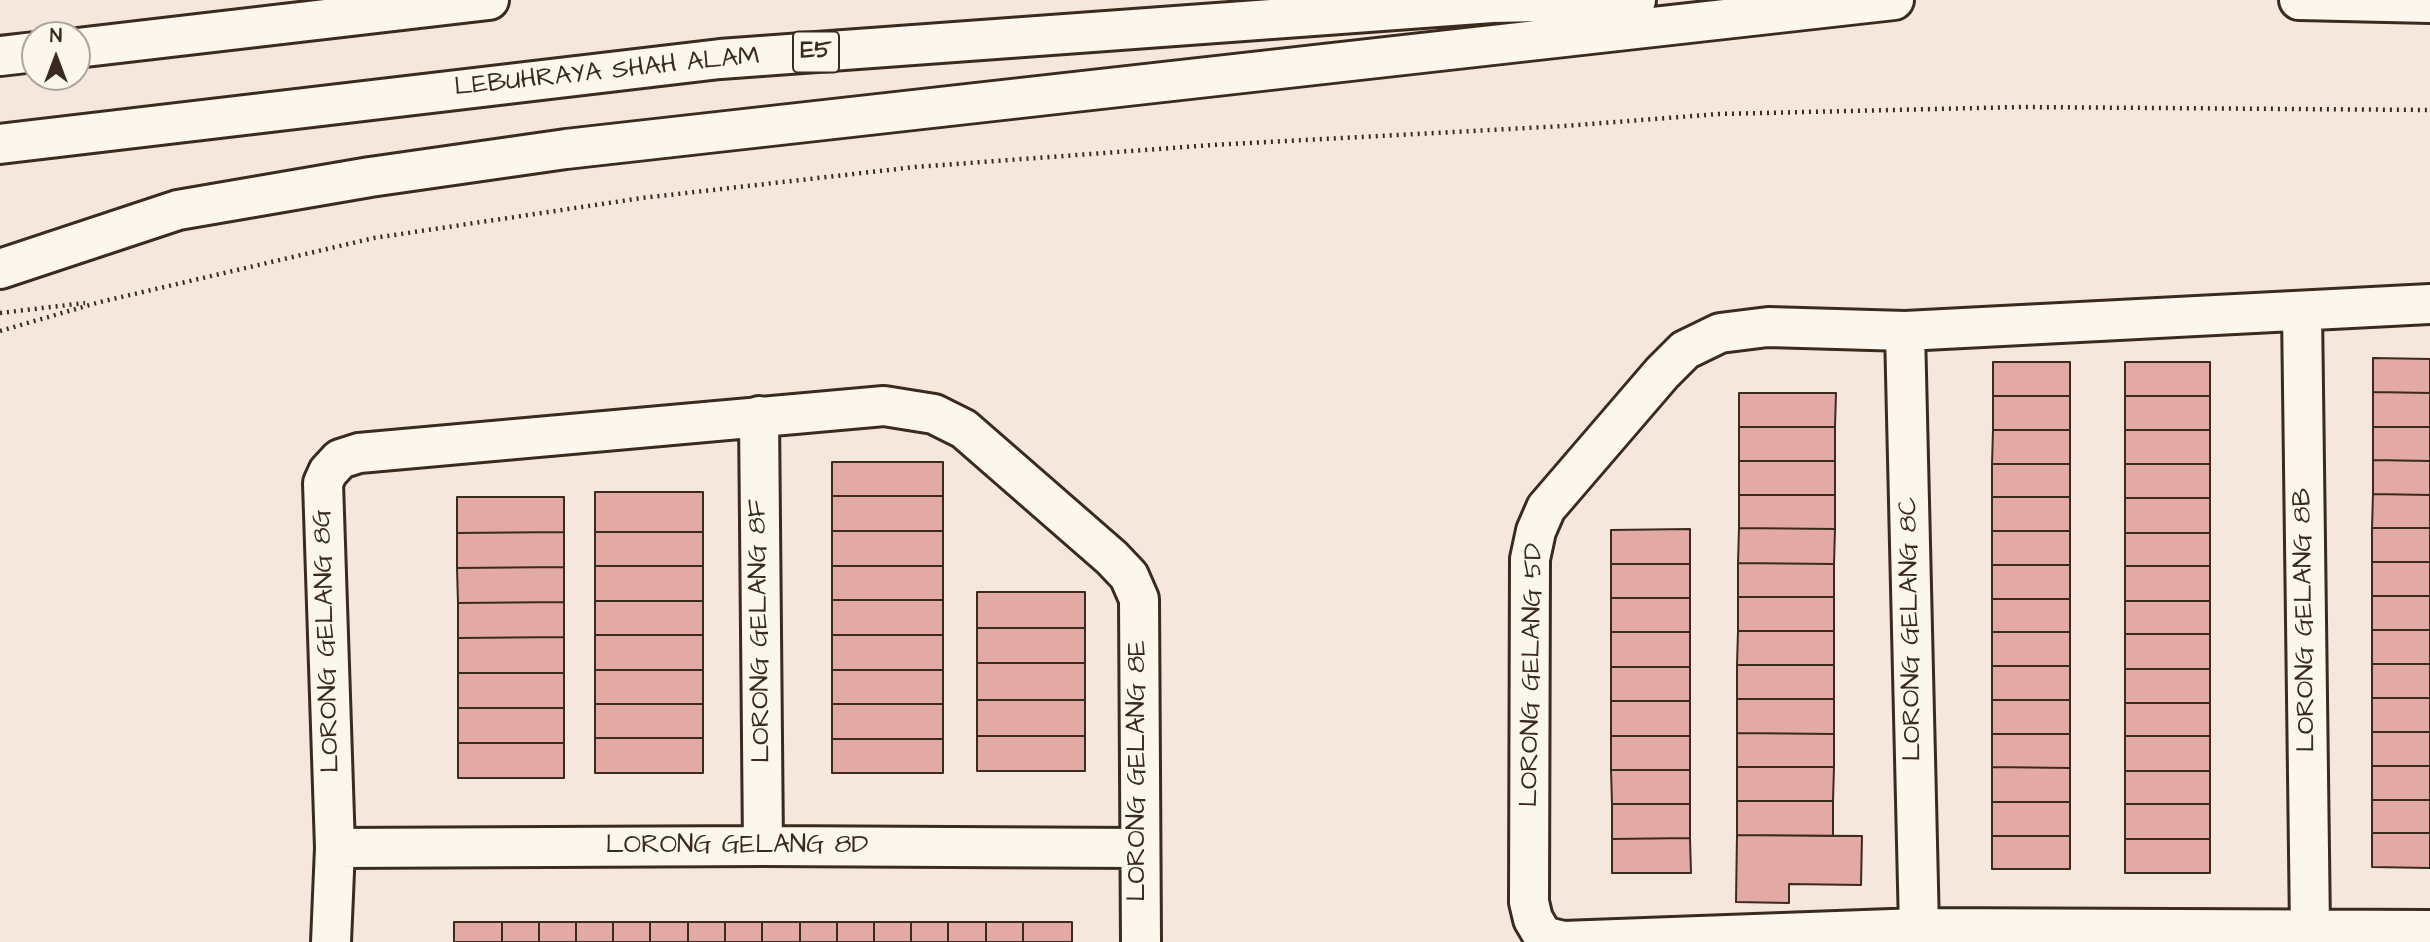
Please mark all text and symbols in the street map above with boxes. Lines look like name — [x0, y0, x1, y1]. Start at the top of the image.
north arrow — [21, 21, 91, 91]
text: N — [50, 23, 62, 50]
road number: E5 — [793, 32, 839, 72]
street label: LEBUHRAYA SHAH ALAM — [453, 41, 761, 105]
street label: LORONG GELANG 8B — [2288, 488, 2324, 752]
street label: LORONG GELANG 8C — [1894, 497, 1930, 761]
street label: LORONG GELANG 8F — [743, 499, 779, 763]
street label: LORONG GELANG 8G — [308, 509, 348, 773]
street label: LORONG GELANG 5D — [1515, 543, 1551, 807]
street label: LORONG GELANG 8E — [1123, 640, 1155, 902]
street label: LORONG GELANG 8D — [606, 831, 868, 863]

